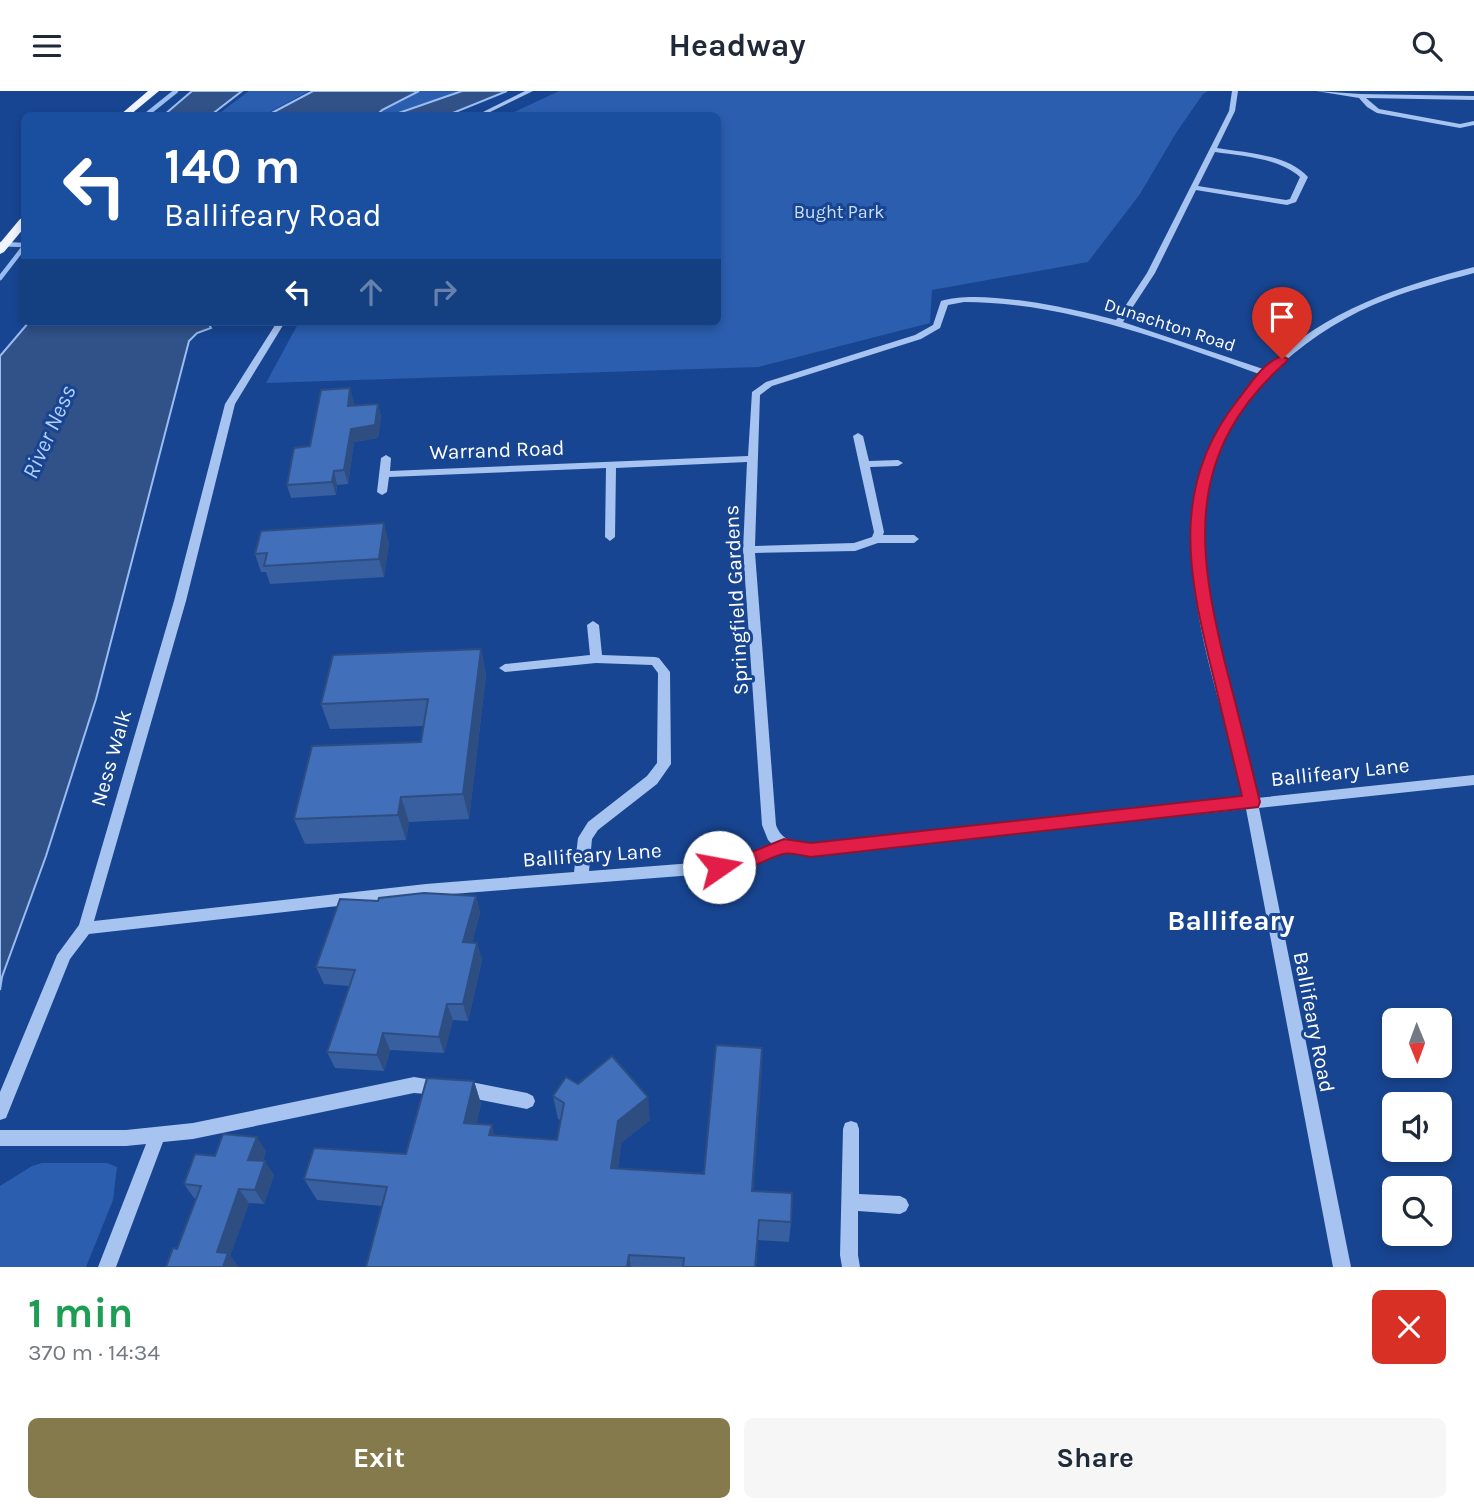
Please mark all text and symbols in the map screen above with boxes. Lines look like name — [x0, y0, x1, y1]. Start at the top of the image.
icon: menu — [28, 27, 66, 65]
text: Headway — [669, 27, 806, 64]
icon: search — [1408, 27, 1446, 65]
text: 140 m — [164, 138, 301, 195]
icon: left — [49, 140, 140, 231]
text: Ballifeary Road — [164, 197, 382, 234]
park label: Bught Park — [794, 201, 884, 223]
icon: left — [279, 273, 317, 311]
icon: ahead — [352, 273, 390, 311]
icon: right — [425, 273, 463, 311]
pin — [1252, 287, 1312, 359]
street label: Dunachton Road — [1102, 293, 1238, 357]
icon: arrive — [1263, 298, 1301, 336]
water label: River Ness — [16, 381, 82, 483]
street label: Warrand Road — [429, 436, 565, 464]
street label: Springfield Gardens — [719, 504, 753, 696]
street label: Ness Walk — [86, 707, 136, 809]
street label: Ballifeary Lane — [1269, 753, 1411, 791]
position arrow — [682, 830, 756, 904]
street label: Ballifeary Lane — [522, 838, 662, 872]
district label: Ballifeary — [1167, 904, 1295, 937]
street label: Ballifeary Road — [1289, 950, 1339, 1094]
north arrow — [1382, 1008, 1452, 1078]
map controls — [1382, 1008, 1452, 1246]
button: sound — [1382, 1092, 1452, 1162]
button: search — [1382, 1176, 1452, 1246]
text: 1 min — [28, 1288, 133, 1338]
button: close — [1372, 1290, 1446, 1364]
text: 370 m · 14:34 — [28, 1339, 160, 1366]
button: Exit — [28, 1418, 730, 1498]
button: Share — [744, 1418, 1446, 1498]

